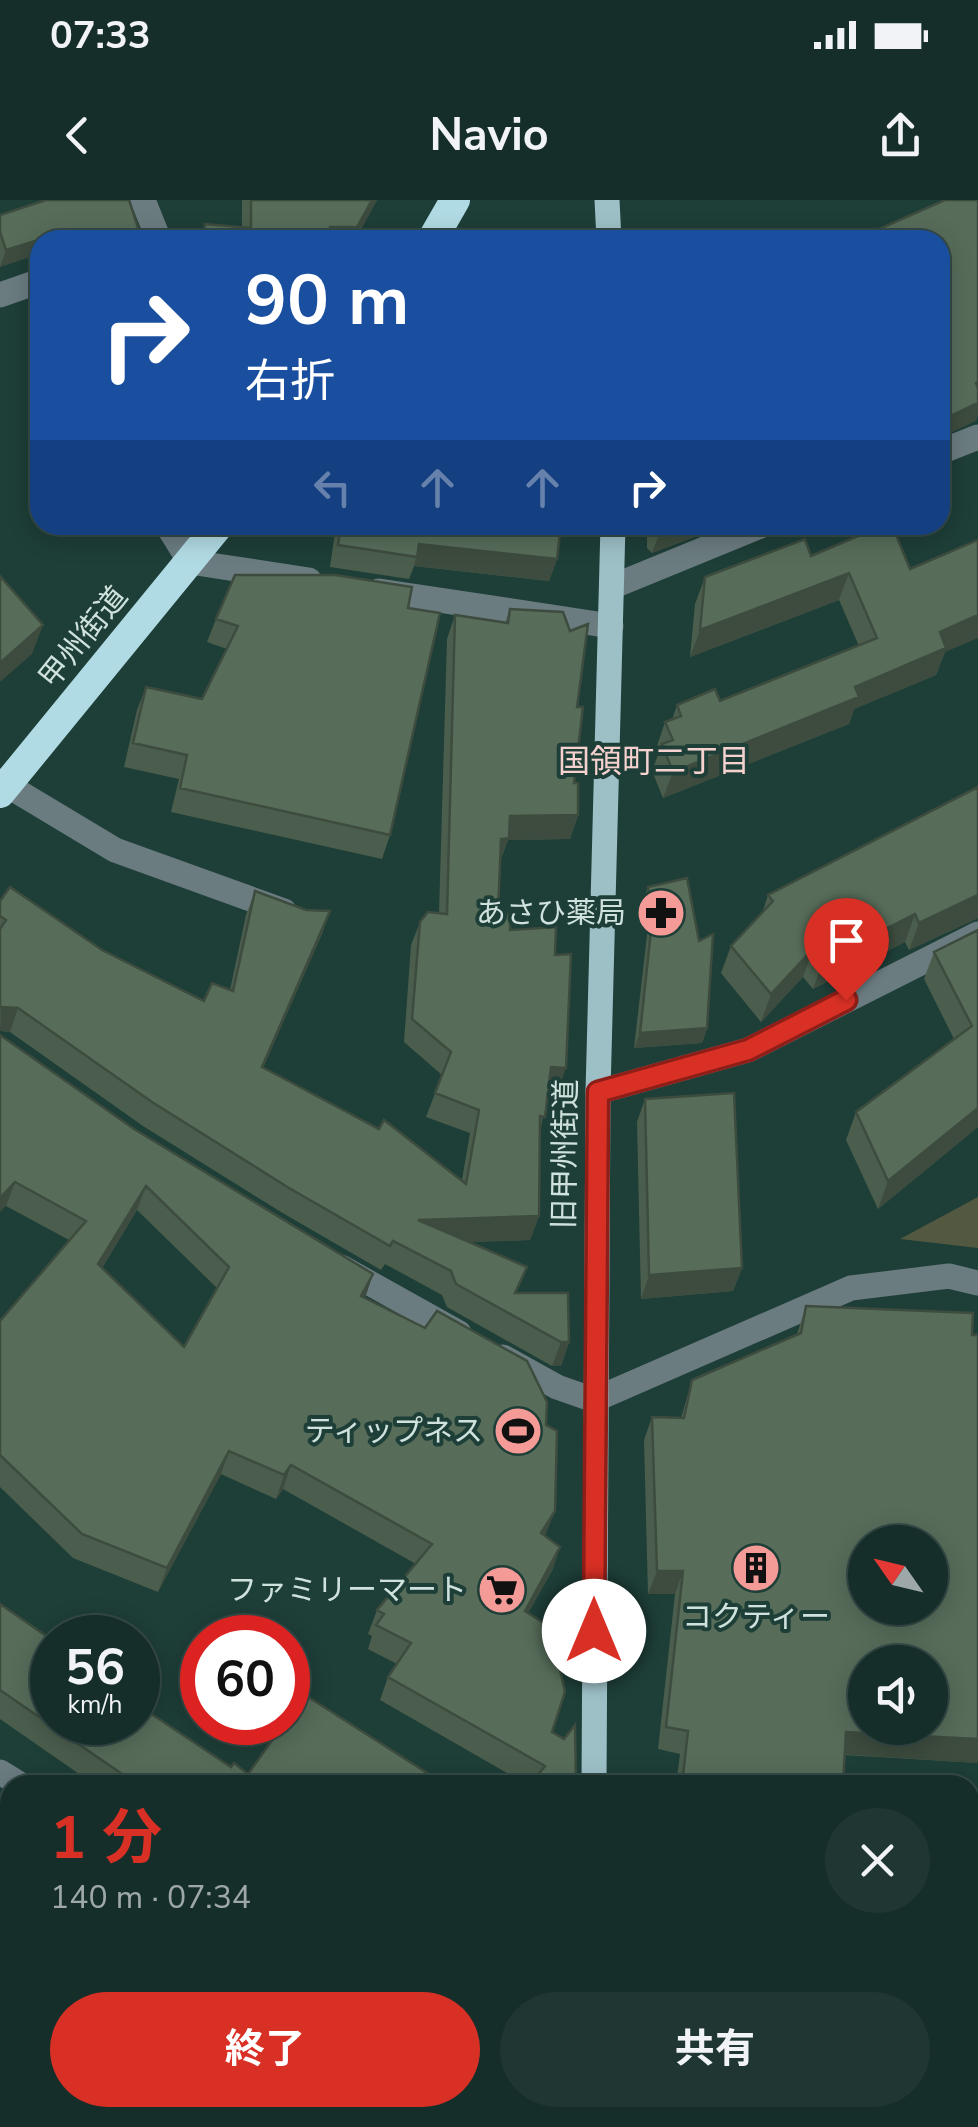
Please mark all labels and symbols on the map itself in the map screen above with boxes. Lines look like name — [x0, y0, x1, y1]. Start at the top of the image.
street label: 甲州街道 — [30, 578, 137, 697]
district label: 国領町二丁目 — [558, 740, 750, 783]
pharmacy icon: あさひ薬局 — [635, 887, 687, 939]
place label: あさひ薬局 — [476, 893, 626, 934]
pin — [804, 898, 889, 1001]
street label: 旧甲州街道 — [544, 1079, 587, 1229]
sports icon: ティップネス — [492, 1405, 544, 1457]
place label: ティップネス — [305, 1411, 483, 1452]
north arrow — [848, 1525, 948, 1625]
building icon: コクティー — [730, 1542, 782, 1594]
supermarket icon: ファミリーマート — [476, 1564, 528, 1616]
place label: ファミリーマート — [227, 1570, 467, 1611]
position arrow — [542, 1579, 646, 1683]
place label: コクティー — [682, 1597, 830, 1638]
speed limit sign: 60 — [180, 1615, 310, 1745]

